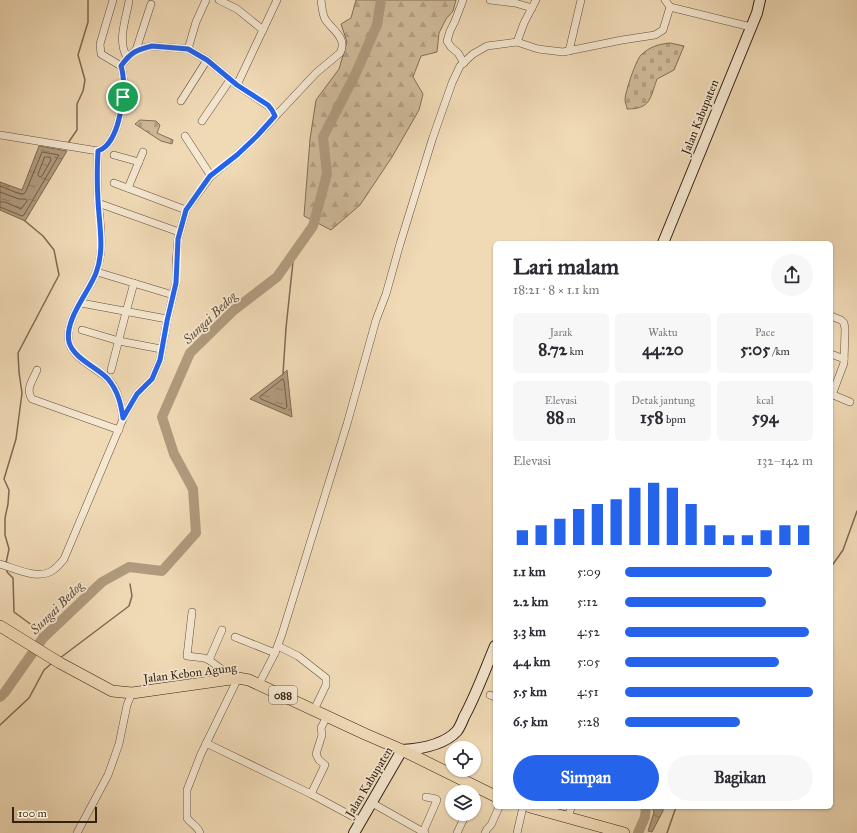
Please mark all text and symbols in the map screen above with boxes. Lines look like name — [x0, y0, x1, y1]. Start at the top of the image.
street label: Jalan Kabupaten — [678, 77, 723, 159]
pin — [106, 80, 140, 114]
icon: arrive — [112, 86, 134, 108]
text: Lari malam — [513, 253, 619, 280]
button: share — [771, 254, 813, 296]
text: 18:21 · 8 × 1.1 km — [513, 282, 599, 298]
water label: Sungai Bedog — [179, 288, 241, 348]
text: Jarak — [550, 326, 572, 339]
text: Waktu — [648, 326, 678, 339]
text: Pace — [755, 326, 775, 339]
text: 8.72 — [538, 339, 567, 360]
text: 44:20 — [642, 339, 684, 360]
text: 5:05 — [740, 339, 770, 360]
text: km — [567, 345, 584, 358]
text: /km — [770, 345, 790, 358]
text: Elevasi — [545, 394, 577, 407]
text: Detak jantung — [631, 394, 695, 407]
text: kcal — [756, 394, 774, 407]
text: 88 — [546, 407, 564, 428]
text: 158 — [640, 407, 664, 428]
text: 594 — [752, 407, 778, 428]
text: m — [564, 413, 576, 426]
text: bpm — [664, 413, 686, 426]
text: Elevasi — [513, 453, 551, 469]
text: 132–142 m — [757, 453, 813, 469]
text: 1.1 km — [513, 564, 546, 580]
text: 5:09 — [577, 564, 601, 580]
water label: Sungai Bedog — [26, 577, 88, 639]
text: 2.2 km — [513, 594, 549, 610]
text: 5:12 — [577, 594, 598, 610]
text: 3.3 km — [513, 624, 546, 640]
text: 4:52 — [577, 624, 600, 640]
text: 4.4 km — [513, 654, 550, 670]
text: 5:05 — [577, 654, 600, 670]
street label: Jalan Kebon Agung — [141, 660, 238, 687]
text: 5.5 km — [513, 684, 547, 700]
text: 4:51 — [577, 684, 599, 700]
road number: 088 — [269, 686, 297, 704]
text: 6.5 km — [513, 714, 548, 730]
text: 5:28 — [577, 714, 600, 730]
map controls — [445, 741, 481, 821]
button: locate — [445, 741, 481, 777]
street label: Jalan Kabupaten — [341, 744, 397, 822]
button: Simpan — [513, 755, 659, 801]
button: Bagikan — [667, 755, 813, 801]
button: layers — [445, 785, 481, 821]
scale bar — [12, 805, 97, 824]
text: 100 m — [18, 807, 47, 820]

